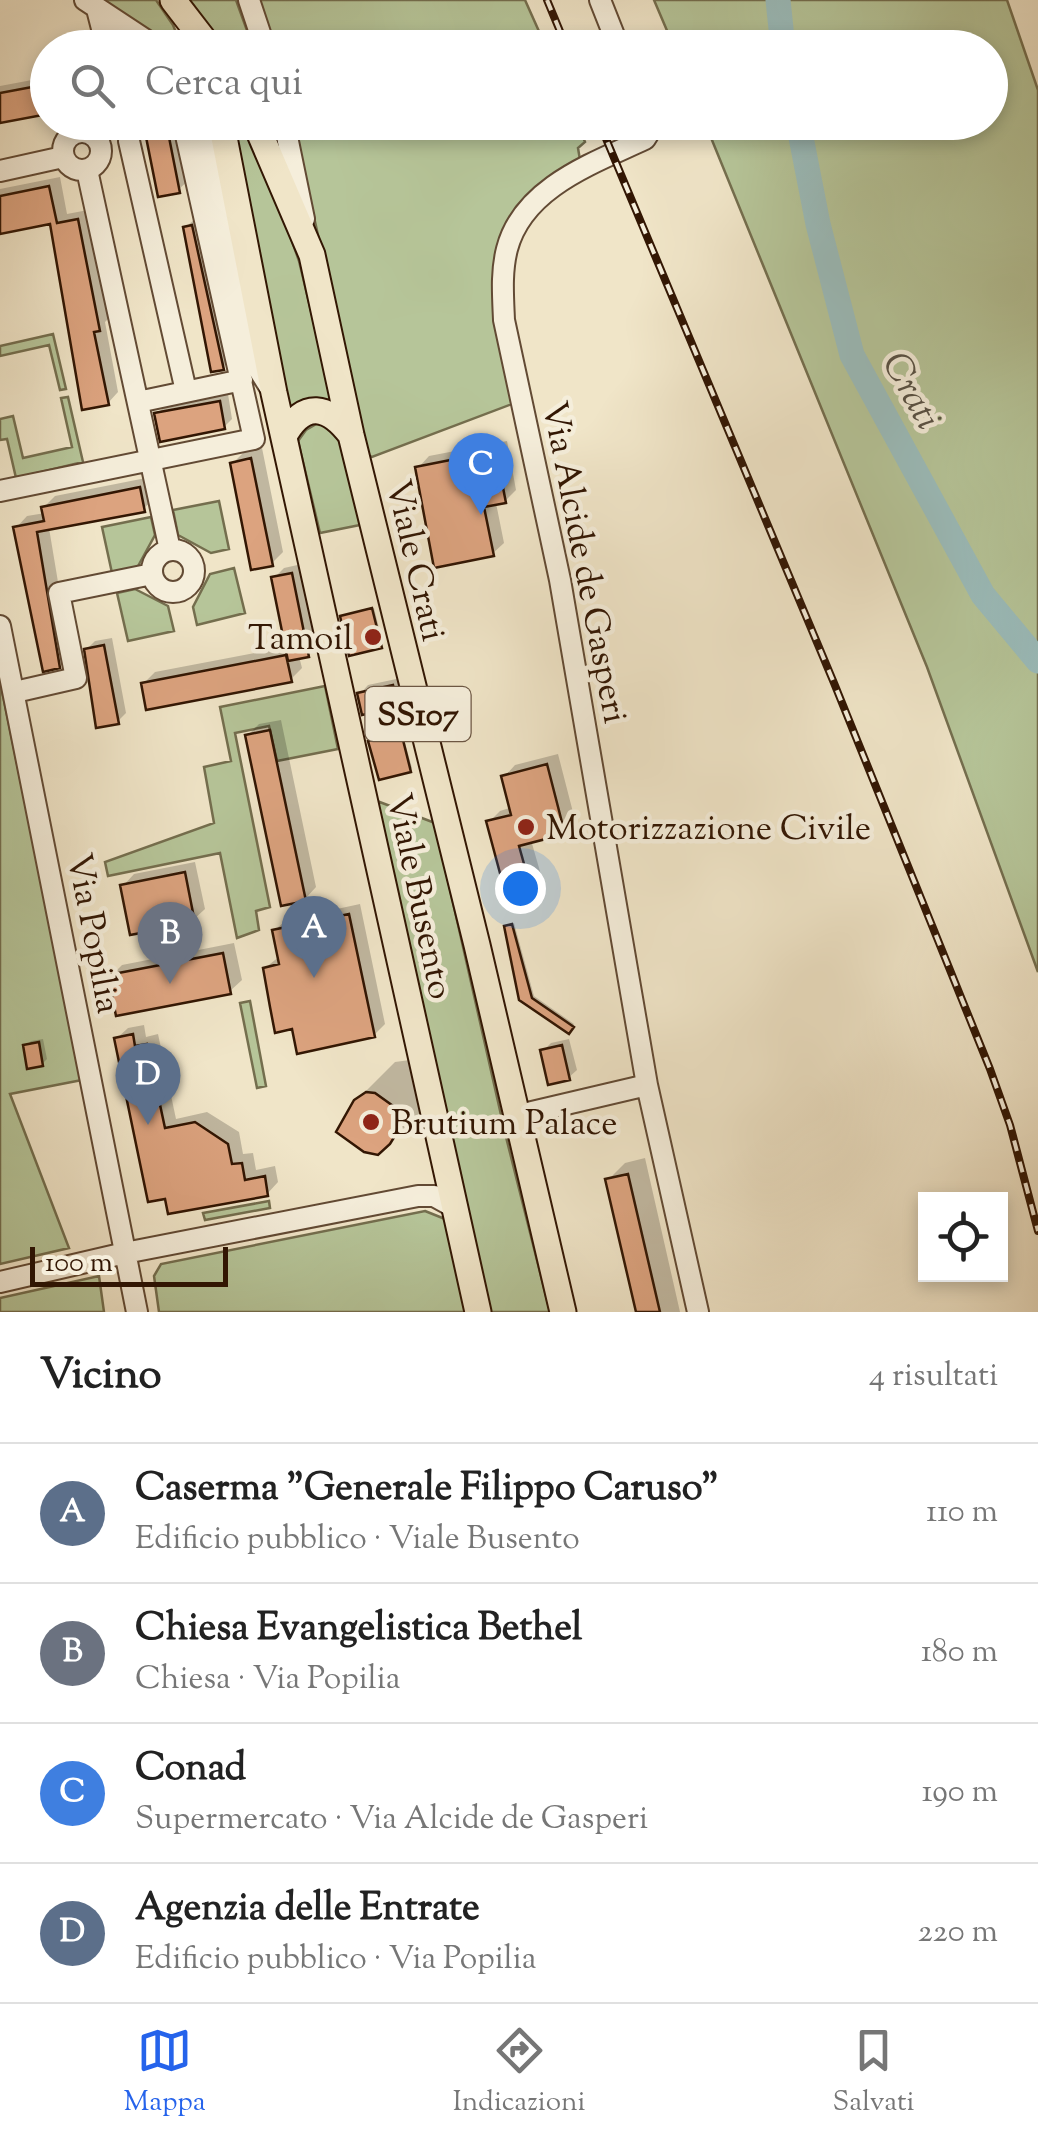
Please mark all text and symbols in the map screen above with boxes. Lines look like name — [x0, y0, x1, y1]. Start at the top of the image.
search box — [30, 30, 1008, 140]
icon: search — [65, 58, 120, 113]
text: Cerca qui — [145, 58, 303, 112]
water label: Crati — [866, 343, 953, 440]
street label: Via Alcide de Gasperi — [526, 397, 639, 728]
pin: C — [448, 432, 514, 515]
street label: Viale Crati — [370, 475, 457, 646]
place label: Tamoil — [248, 615, 353, 666]
marker: Tamoil — [362, 626, 384, 648]
road number: SS107 — [366, 687, 470, 741]
street label: Viale Busento — [371, 789, 464, 1004]
place label: Motorizzazione Civile — [546, 805, 871, 856]
marker: Motorizzazione Civile — [515, 816, 537, 838]
street label: Via Popilia — [51, 849, 132, 1018]
your location — [495, 863, 546, 914]
pin: A — [282, 896, 346, 978]
pin: B — [138, 902, 202, 984]
pin: D — [116, 1042, 180, 1125]
place label: Brutium Palace — [391, 1100, 618, 1151]
marker: Brutium Palace — [360, 1111, 382, 1133]
map controls — [918, 1192, 1008, 1282]
button: locate — [918, 1192, 1008, 1282]
scale bar — [30, 1242, 228, 1286]
text: 100 m — [45, 1244, 113, 1284]
text: Vicino — [40, 1347, 161, 1407]
text: 4 risultati — [869, 1354, 998, 1400]
text: Caserma "Generale Filippo Caruso" — [135, 1463, 719, 1517]
text: A — [60, 1490, 85, 1536]
text: 110 m — [926, 1490, 998, 1536]
text: Edificio pubblico · Viale Busento — [135, 1517, 580, 1563]
text: Chiesa Evangelistica Bethel — [135, 1603, 582, 1657]
text: B — [62, 1630, 83, 1676]
text: 180 m — [921, 1630, 998, 1676]
text: Chiesa · Via Popilia — [135, 1657, 401, 1703]
text: Conad — [135, 1743, 246, 1797]
text: C — [60, 1770, 85, 1816]
text: 190 m — [922, 1770, 998, 1816]
text: Supermercato · Via Alcide de Gasperi — [135, 1797, 648, 1843]
text: Agenzia delle Entrate — [135, 1883, 480, 1937]
text: D — [60, 1910, 85, 1956]
text: 220 m — [918, 1910, 998, 1956]
text: Edificio pubblico · Via Popilia — [135, 1937, 537, 1983]
tab: Mappa — [124, 2023, 206, 2123]
tab: Indicazioni — [453, 2023, 586, 2123]
tab: Salvati — [833, 2023, 914, 2123]

